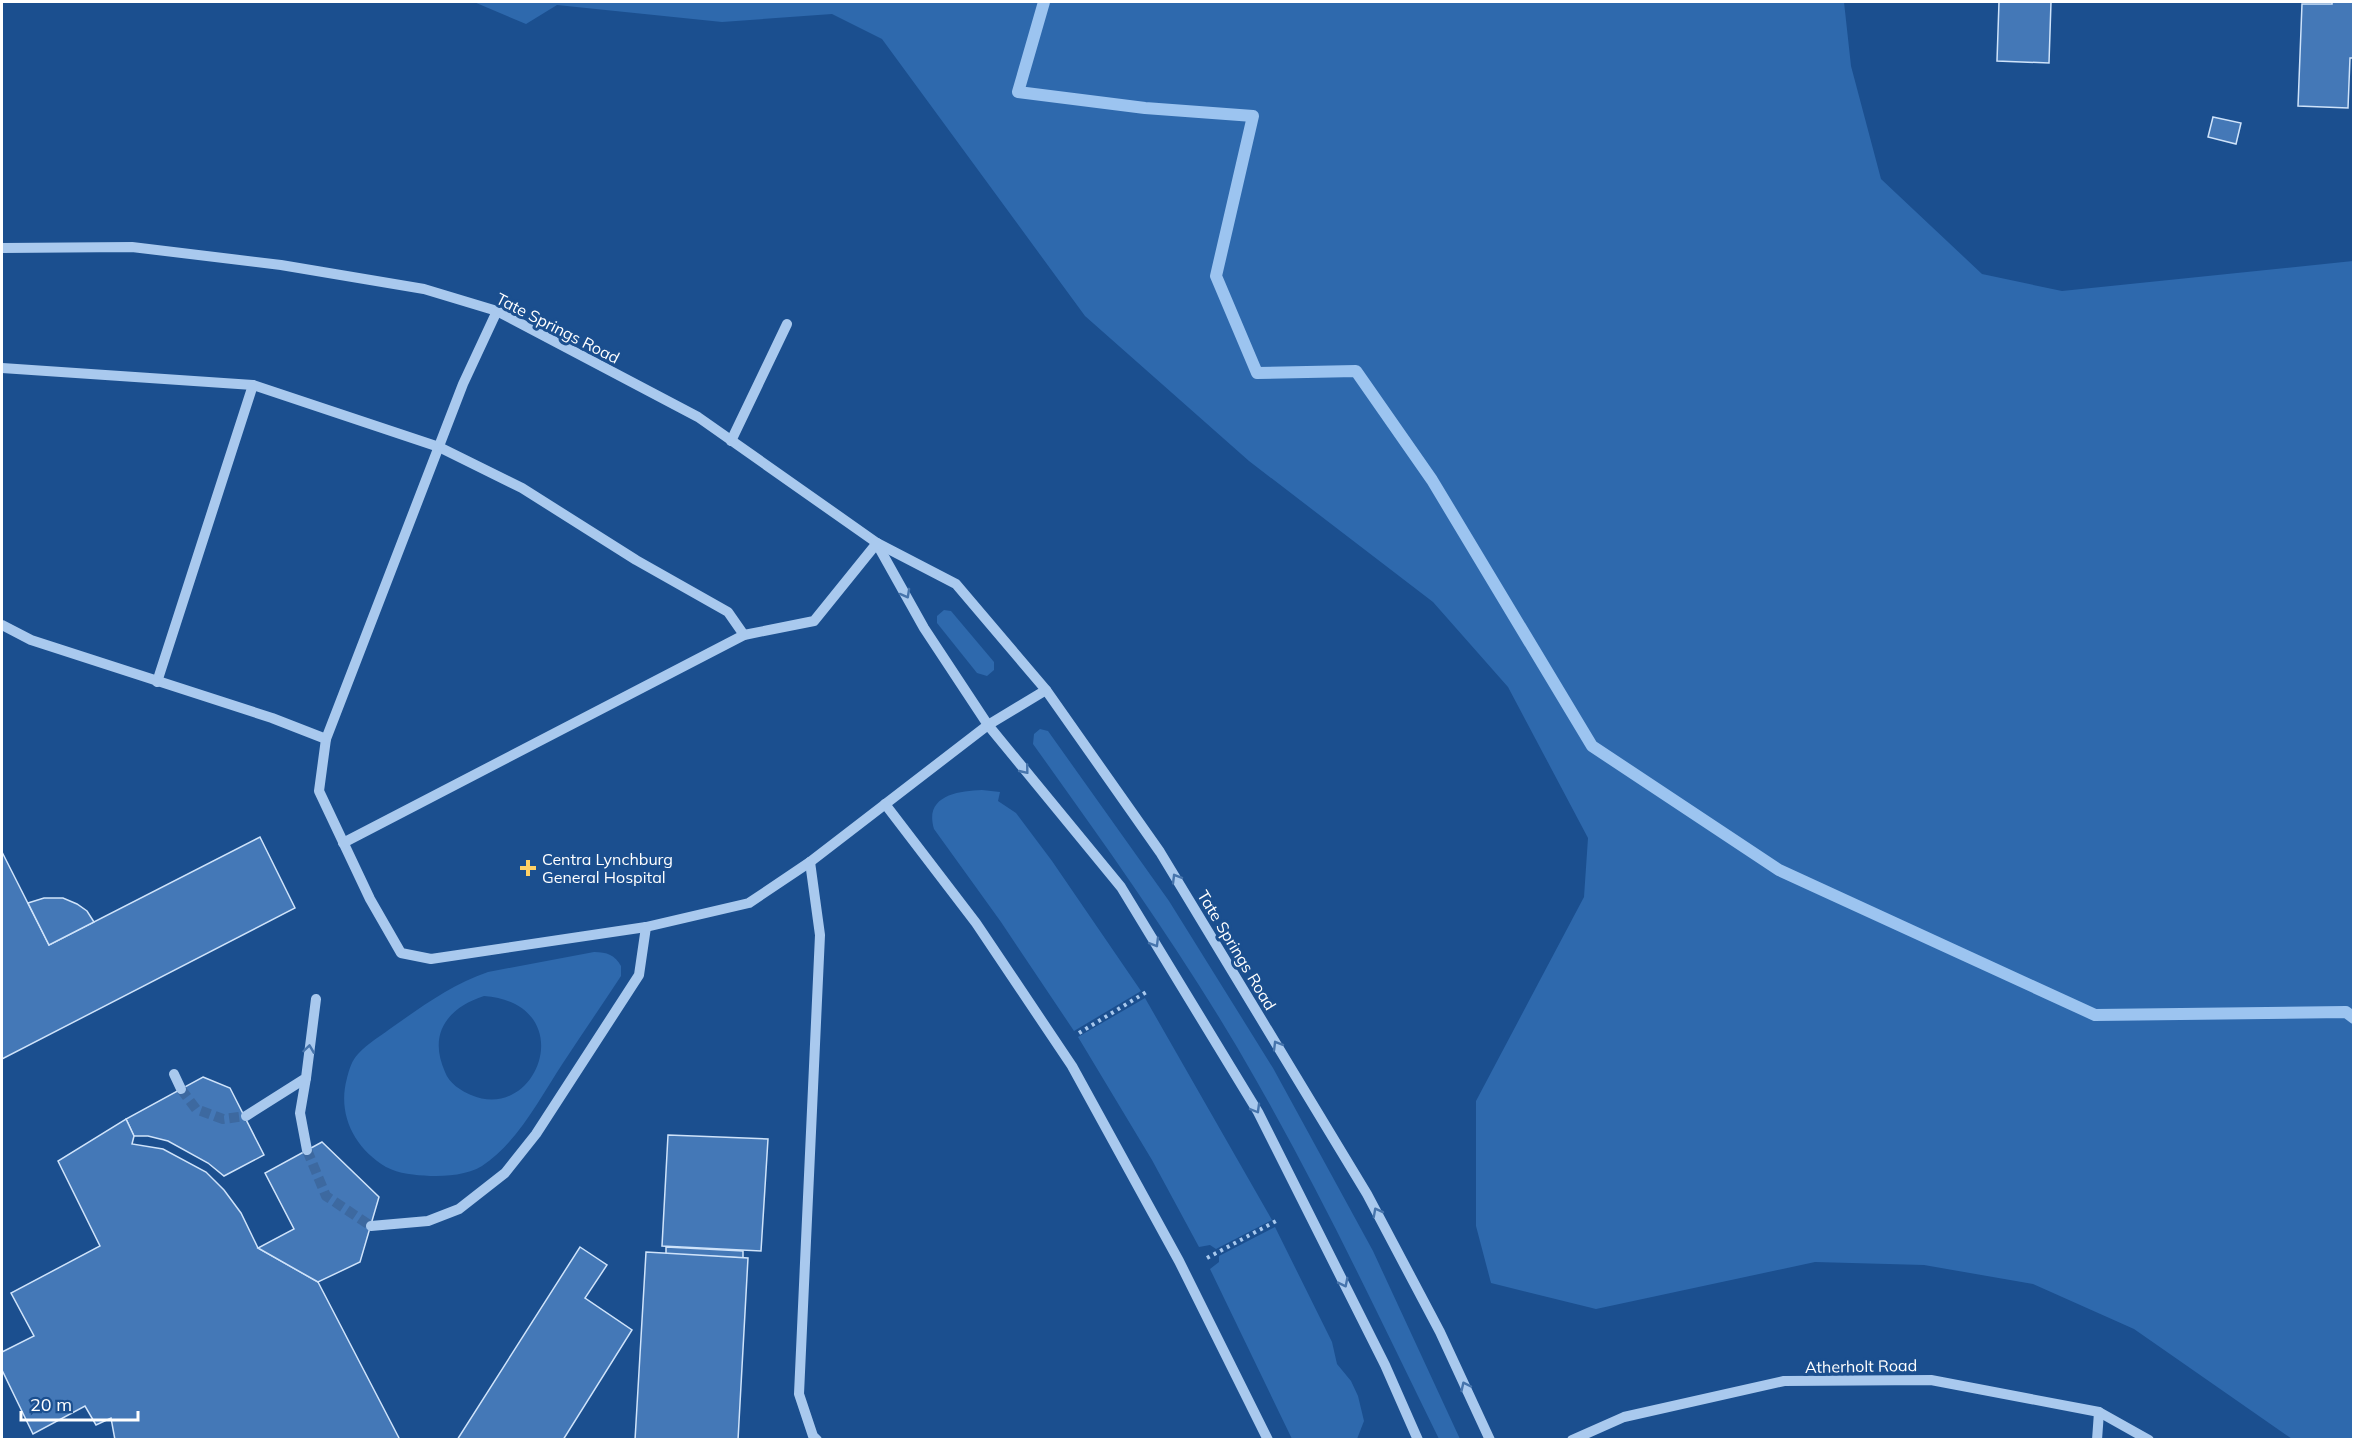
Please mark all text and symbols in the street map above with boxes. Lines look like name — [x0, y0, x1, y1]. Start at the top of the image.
street label: Tate Springs Road — [493, 288, 623, 368]
one-way arrow — [899, 588, 910, 599]
one-way arrow — [1018, 763, 1029, 774]
place label: Centra Lynchburg General Hospital — [542, 849, 673, 887]
marker: Centra Lynchburg General Hospital — [519, 859, 537, 877]
one-way arrow — [1172, 874, 1184, 884]
street label: Tate Springs Road — [1193, 887, 1281, 1013]
one-way arrow — [1147, 936, 1158, 947]
one-way arrow — [1273, 1041, 1285, 1051]
one-way arrow — [303, 1044, 315, 1053]
one-way arrow — [1249, 1103, 1260, 1113]
one-way arrow — [1373, 1208, 1384, 1219]
one-way arrow — [1336, 1277, 1348, 1288]
street label: Atherholt Road — [1805, 1355, 1917, 1377]
one-way arrow — [1461, 1382, 1473, 1393]
scale bar — [21, 1384, 138, 1422]
text: 20 m — [30, 1393, 72, 1416]

